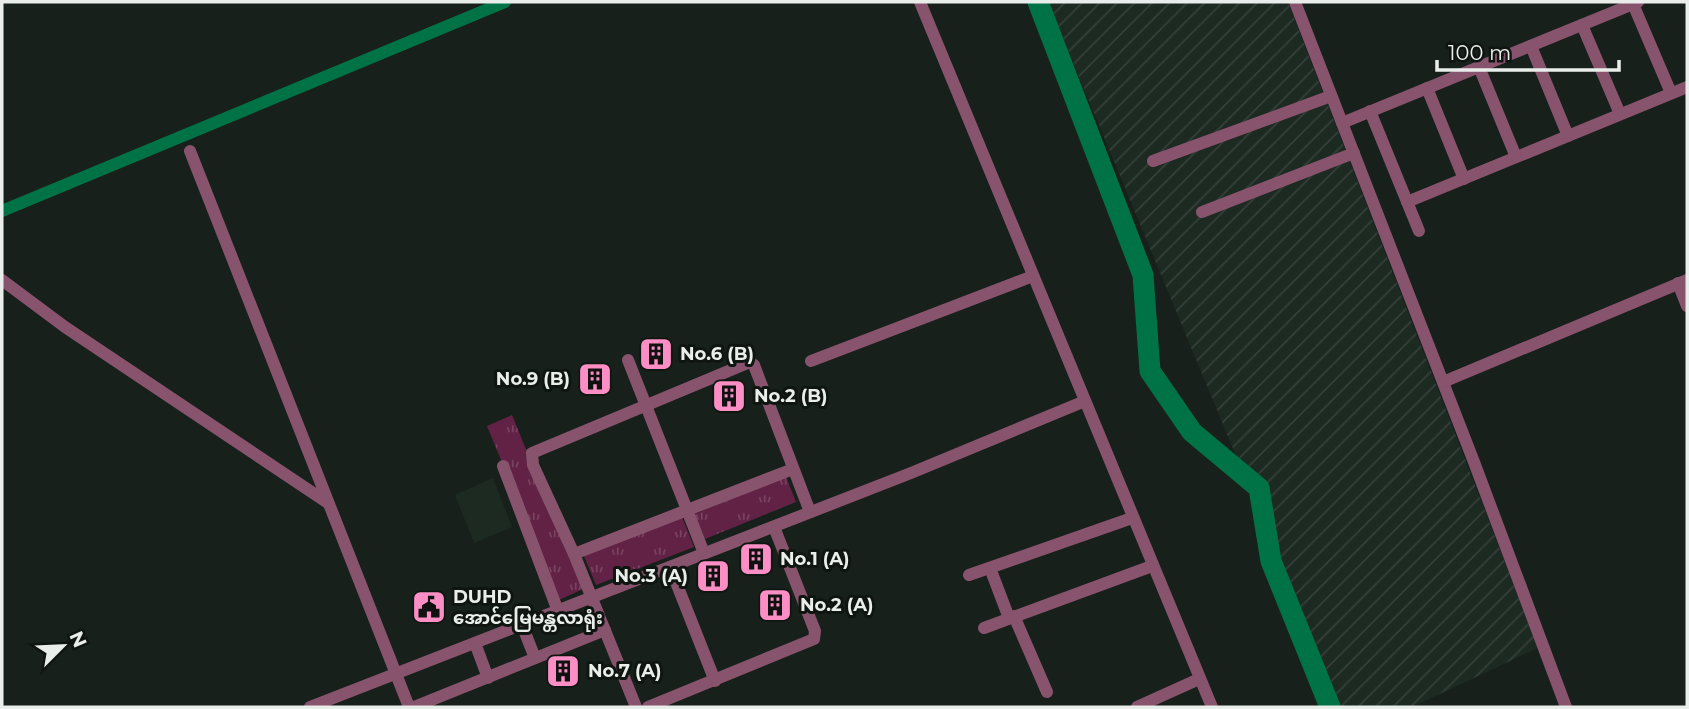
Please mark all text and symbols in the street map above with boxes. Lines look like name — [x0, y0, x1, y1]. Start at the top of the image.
scale bar — [1437, 28, 1619, 72]
text: 100 m — [1448, 40, 1511, 65]
building icon: No.6 (B) — [637, 335, 675, 373]
place label: No.6 (B) — [680, 343, 754, 365]
building icon: No.9 (B) — [576, 360, 614, 398]
place label: No.9 (B) — [496, 368, 570, 390]
building icon: No.2 (B) — [710, 377, 748, 415]
place label: No.2 (B) — [754, 385, 827, 407]
building icon: No.1 (A) — [737, 540, 775, 578]
place label: No.1 (A) — [780, 548, 849, 570]
building icon: No.3 (A) — [694, 557, 732, 595]
place label: No.3 (A) — [614, 565, 688, 587]
place label: DUHD အောင်မြေမန္တလာရုံး — [453, 586, 603, 632]
building icon: No.2 (A) — [756, 586, 794, 624]
public building icon: DUHD အောင်မြေမန္တလာရုံး — [410, 588, 448, 626]
place label: No.2 (A) — [800, 594, 873, 616]
north arrow — [28, 611, 98, 681]
text: N — [64, 628, 92, 651]
building icon: No.7 (A) — [544, 652, 582, 690]
place label: No.7 (A) — [588, 660, 662, 682]

